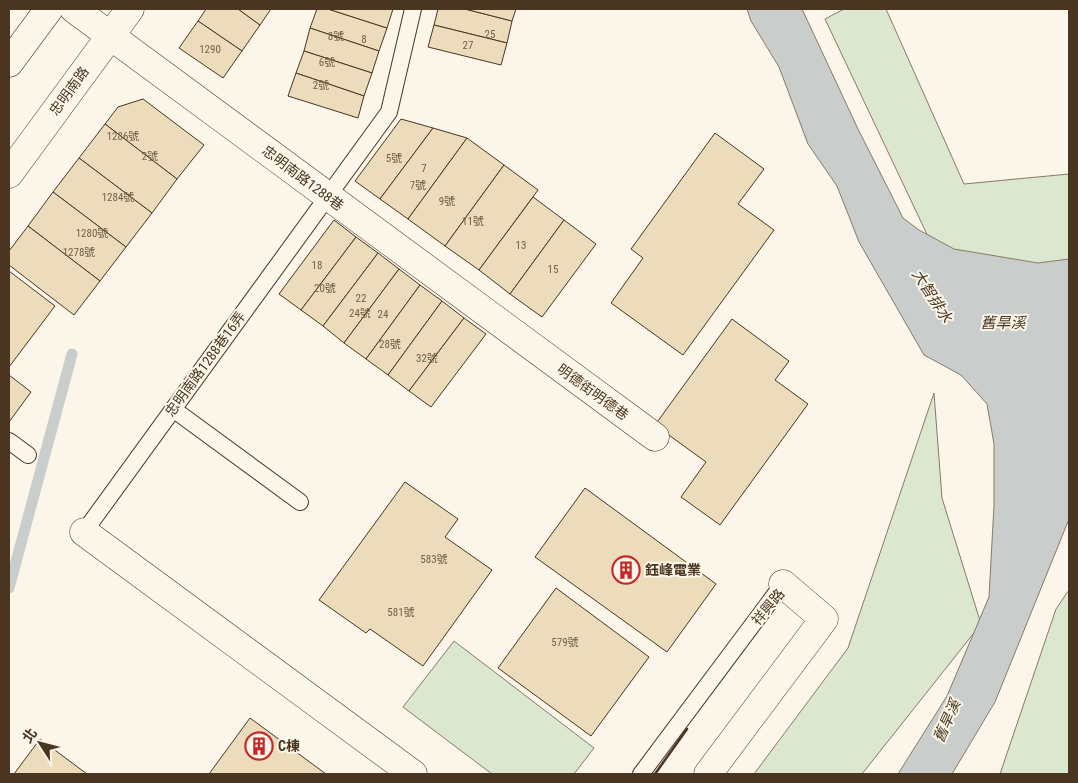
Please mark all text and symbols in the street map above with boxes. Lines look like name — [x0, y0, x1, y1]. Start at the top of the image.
house number: 25 — [485, 28, 495, 41]
house number: 8號 — [328, 30, 344, 43]
house number: 8 — [361, 33, 367, 46]
house number: 27 — [463, 39, 473, 52]
house number: 1290 — [199, 43, 221, 56]
house number: 6號 — [319, 56, 335, 69]
street label: 忠明南路 — [46, 64, 92, 118]
house number: 2號 — [313, 79, 329, 92]
house number: 1286號 — [107, 130, 139, 143]
street label: 忠明南路1288巷 — [259, 142, 347, 214]
house number: 2號 — [142, 150, 158, 163]
house number: 5號 — [386, 152, 402, 165]
house number: 7 — [421, 162, 427, 175]
house number: 7號 — [410, 179, 426, 192]
house number: 1284號 — [102, 191, 134, 204]
house number: 9號 — [439, 195, 455, 208]
house number: 11號 — [462, 215, 484, 228]
house number: 1280號 — [76, 227, 108, 240]
house number: 13 — [516, 239, 526, 252]
house number: 1278號 — [63, 246, 95, 259]
house number: 18 — [312, 259, 322, 272]
house number: 15 — [548, 263, 558, 276]
water label: 大智排水 — [908, 266, 956, 327]
house number: 20號 — [314, 282, 336, 295]
house number: 22 — [356, 292, 366, 305]
house number: 24號 — [349, 307, 371, 320]
house number: 24 — [378, 308, 389, 321]
street label: 忠明南路1288巷16弄 — [162, 309, 248, 419]
water label: 舊旱溪 — [980, 314, 1027, 332]
house number: 28號 — [379, 338, 401, 351]
house number: 32號 — [416, 352, 438, 365]
street label: 明德街明德巷 — [554, 361, 632, 423]
house number: 583號 — [420, 553, 448, 566]
building icon: 鈺峰電業 — [611, 555, 641, 585]
place label: 鈺峰電業 — [645, 562, 701, 578]
street label: 祥興路 — [748, 586, 788, 628]
house number: 581號 — [387, 606, 415, 619]
house number: 579號 — [551, 636, 579, 649]
water label: 舊旱溪 — [930, 695, 965, 745]
north arrow — [15, 718, 65, 768]
text: 北 — [19, 725, 40, 746]
building icon: C棟 — [244, 731, 274, 761]
place label: C棟 — [278, 738, 300, 754]

